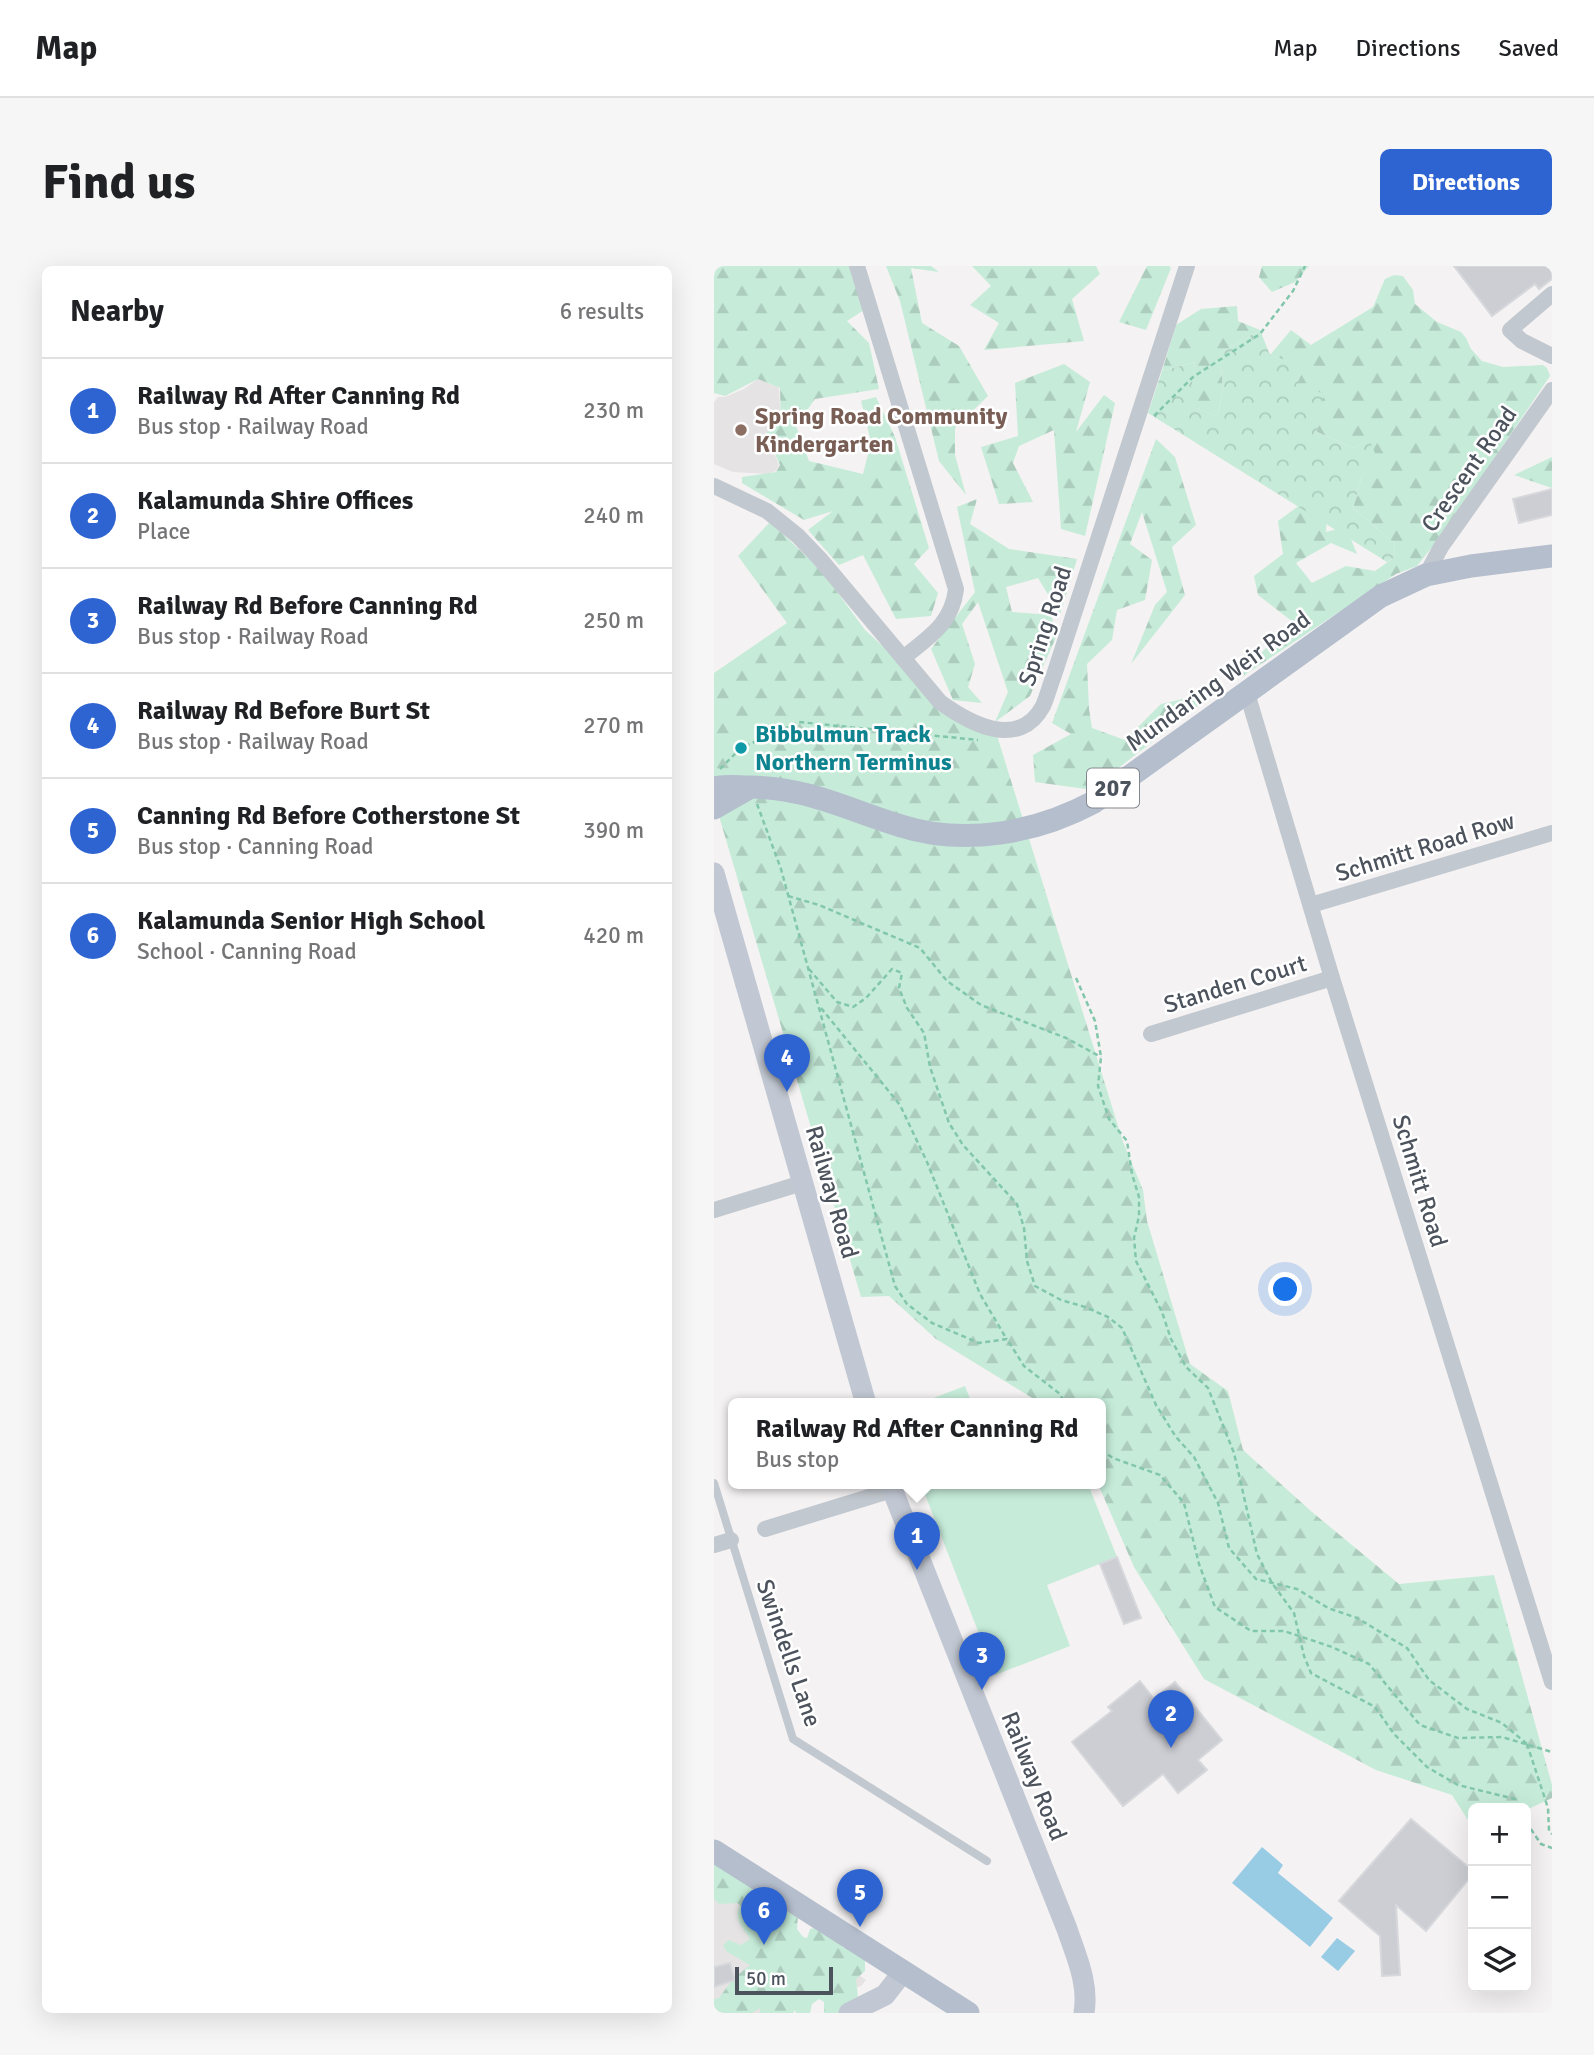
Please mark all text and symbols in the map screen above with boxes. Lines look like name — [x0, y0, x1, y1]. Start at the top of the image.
text: Map — [35, 28, 97, 69]
text: Map — [1273, 33, 1318, 63]
text: Directions — [1356, 33, 1461, 63]
text: Saved — [1499, 33, 1559, 63]
button: Directions — [1380, 149, 1552, 215]
text: Find us — [42, 152, 195, 212]
text: Nearby — [70, 293, 164, 330]
text: 6 results — [560, 297, 644, 326]
text: Railway Rd After Canning Rd — [137, 380, 460, 412]
text: 1 — [87, 396, 99, 425]
text: 230 m — [583, 396, 644, 425]
street label: Crescent Road — [1415, 400, 1523, 538]
place label: Spring Road Community Kindergarten — [755, 401, 1007, 459]
text: Bus stop · Railway Road — [137, 412, 369, 441]
marker: Spring Road Community Kindergarten — [733, 422, 749, 438]
text: Kalamunda Shire Offices — [137, 485, 413, 517]
text: 2 — [87, 501, 99, 530]
text: 240 m — [583, 501, 644, 530]
text: Place — [137, 517, 191, 546]
street label: Spring Road — [1012, 562, 1078, 690]
text: Railway Rd Before Canning Rd — [137, 590, 478, 622]
street label: Mundaring Weir Road — [1120, 604, 1316, 758]
text: 3 — [87, 606, 99, 635]
text: 250 m — [583, 606, 644, 635]
text: Bus stop · Railway Road — [137, 622, 369, 651]
text: Railway Rd Before Burt St — [137, 695, 430, 727]
text: 4 — [87, 711, 99, 740]
text: 270 m — [583, 711, 644, 740]
place label: Bibbulmun Track Northern Terminus — [755, 719, 952, 777]
text: Bus stop · Railway Road — [137, 727, 369, 756]
marker: Bibbulmun Track Northern Terminus — [733, 740, 749, 756]
road number: 207 — [1087, 768, 1139, 808]
text: Canning Rd Before Cotherstone St — [137, 800, 520, 832]
street label: Schmitt Road Row — [1332, 806, 1518, 888]
text: 5 — [87, 816, 99, 845]
text: 390 m — [583, 816, 644, 845]
text: Bus stop · Canning Road — [137, 832, 374, 861]
text: Kalamunda Senior High School — [137, 905, 485, 937]
text: 6 — [87, 921, 99, 950]
text: 420 m — [583, 921, 644, 950]
text: School · Canning Road — [137, 937, 357, 966]
street label: Standen Court — [1160, 948, 1310, 1020]
pin: 4 — [764, 1034, 810, 1092]
street label: Schmitt Road — [1386, 1111, 1454, 1251]
street label: Railway Road — [799, 1122, 865, 1262]
your location — [1268, 1272, 1302, 1306]
popup — [728, 1398, 1106, 1489]
text: Railway Rd After Canning Rd — [755, 1413, 1079, 1445]
text: Bus stop — [755, 1445, 839, 1474]
pin: 1 — [894, 1512, 940, 1570]
street label: Swindells Lane — [750, 1575, 828, 1731]
pin: 3 — [959, 1632, 1005, 1690]
pin: 2 — [1148, 1690, 1194, 1748]
street label: Railway Road — [994, 1707, 1074, 1845]
map controls — [1468, 1803, 1531, 1992]
button: + — [1468, 1803, 1531, 1866]
button: − — [1468, 1866, 1531, 1929]
pin: 5 — [837, 1869, 883, 1927]
pin: 6 — [741, 1887, 787, 1945]
button: layers — [1468, 1929, 1531, 1992]
scale bar — [735, 1964, 833, 1996]
text: 50 m — [746, 1967, 786, 1991]

